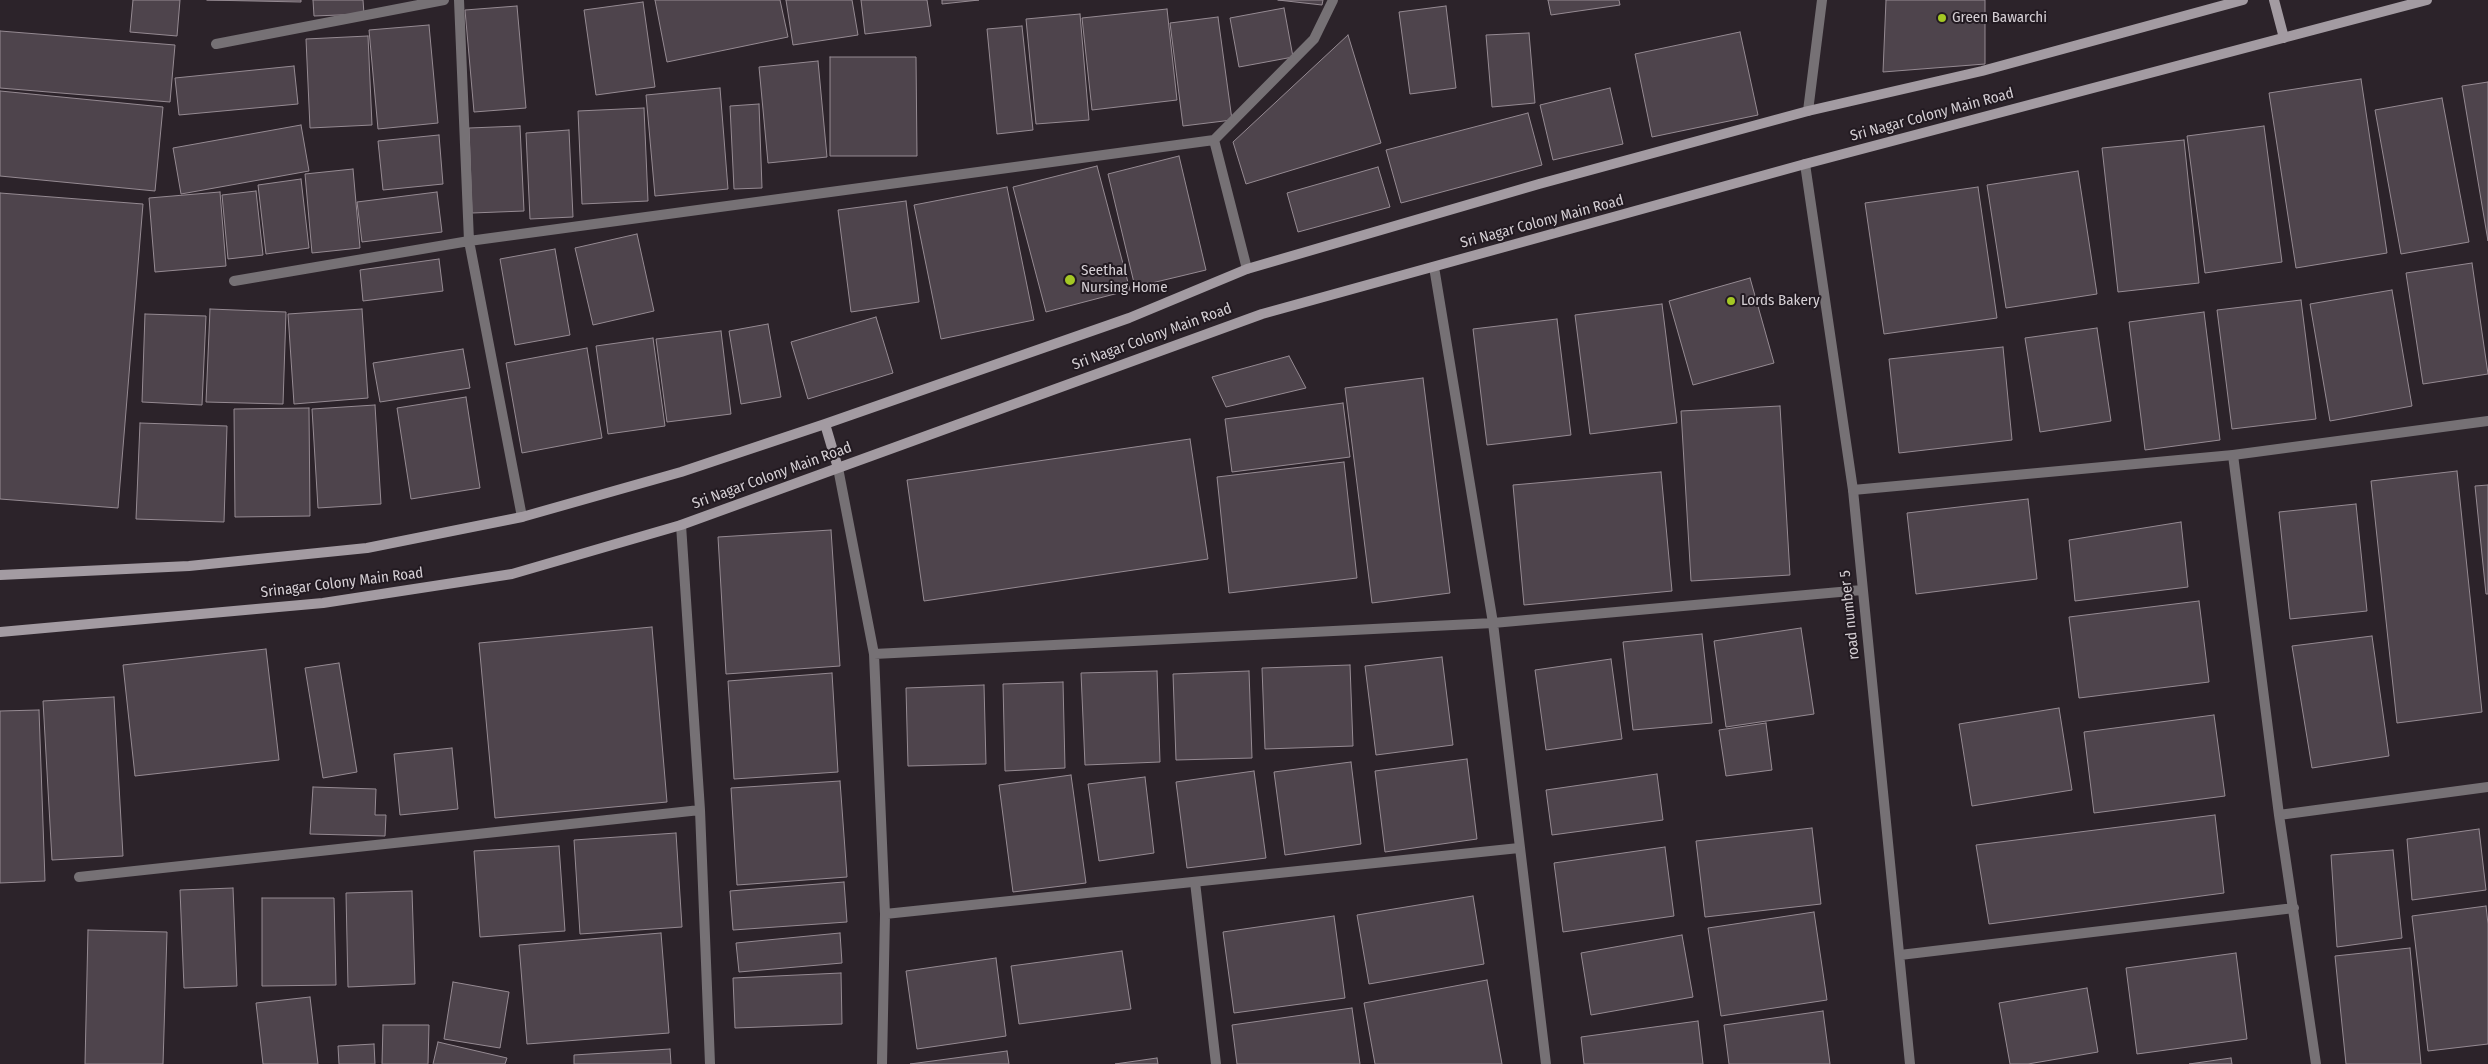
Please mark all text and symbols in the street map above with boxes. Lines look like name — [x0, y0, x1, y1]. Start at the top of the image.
place label: Green Bawarchi — [1952, 9, 2047, 27]
marker: Green Bawarchi — [1936, 12, 1948, 24]
street label: Sri Nagar Colony Main Road — [1848, 85, 2016, 145]
street label: Sri Nagar Colony Main Road — [1458, 192, 1626, 252]
place label: Seethal Nursing Home — [1081, 262, 1168, 297]
marker: Seethal Nursing Home — [1063, 273, 1077, 287]
place label: Lords Bakery — [1741, 292, 1820, 310]
marker: Lords Bakery — [1725, 295, 1737, 307]
street label: Sri Nagar Colony Main Road — [1070, 300, 1234, 374]
street label: Sri Nagar Colony Main Road — [690, 439, 854, 513]
street label: Srinagar Colony Main Road — [260, 564, 424, 602]
street label: road number 5 — [1836, 569, 1864, 661]

